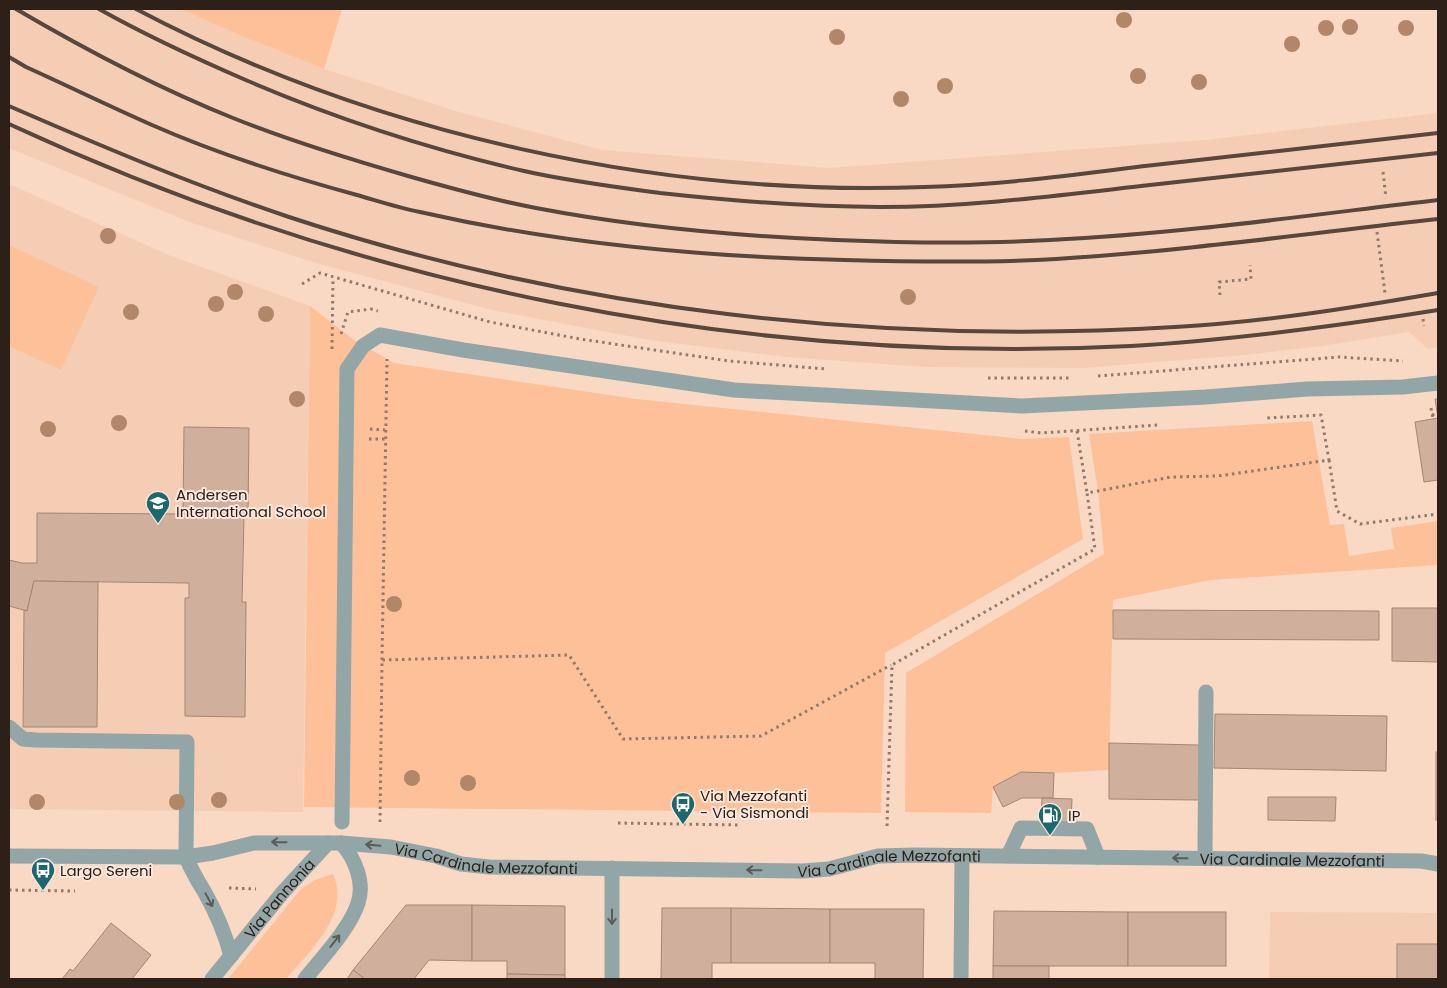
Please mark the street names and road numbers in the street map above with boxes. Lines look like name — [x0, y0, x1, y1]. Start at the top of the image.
street label: Via Cardinale Mezzofanti — [393, 837, 578, 879]
street label: Via Cardinale Mezzofanti — [797, 844, 981, 882]
street label: Via Cardinale Mezzofanti — [1199, 848, 1385, 871]
street label: Via Pannonia — [239, 854, 319, 943]

